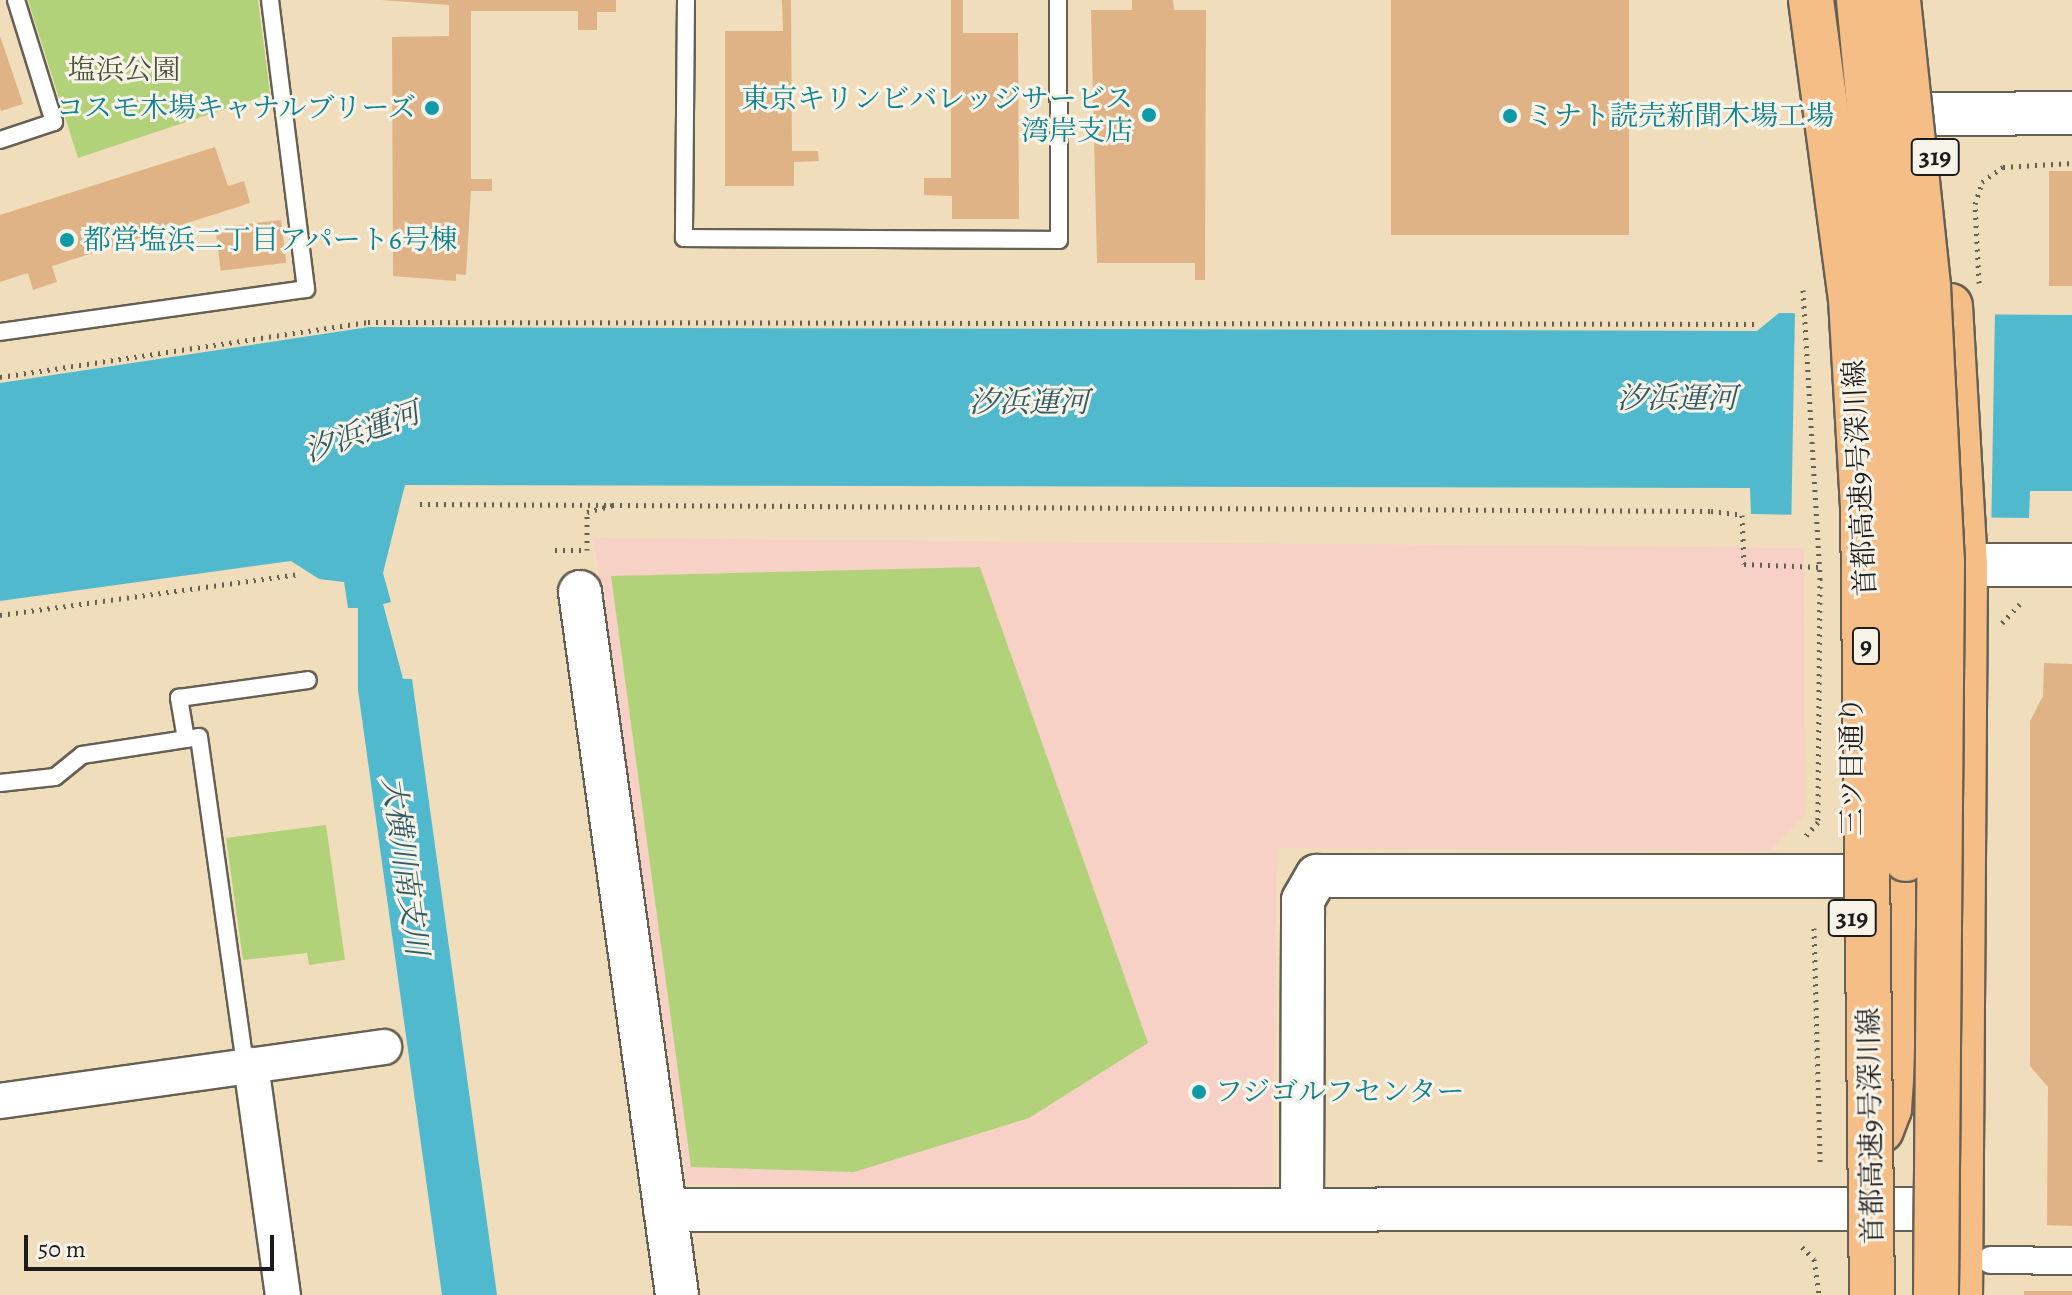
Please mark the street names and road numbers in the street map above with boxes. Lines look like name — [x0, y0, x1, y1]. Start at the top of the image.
road number: 319 — [1909, 135, 1961, 179]
street label: 首都高速9号深川線 — [1837, 359, 1883, 597]
road number: 9 — [1850, 624, 1882, 668]
street label: 三ツ目通り — [1835, 696, 1869, 836]
road number: 319 — [1826, 896, 1878, 940]
street label: 首都高速9号深川線 — [1852, 1007, 1890, 1245]

